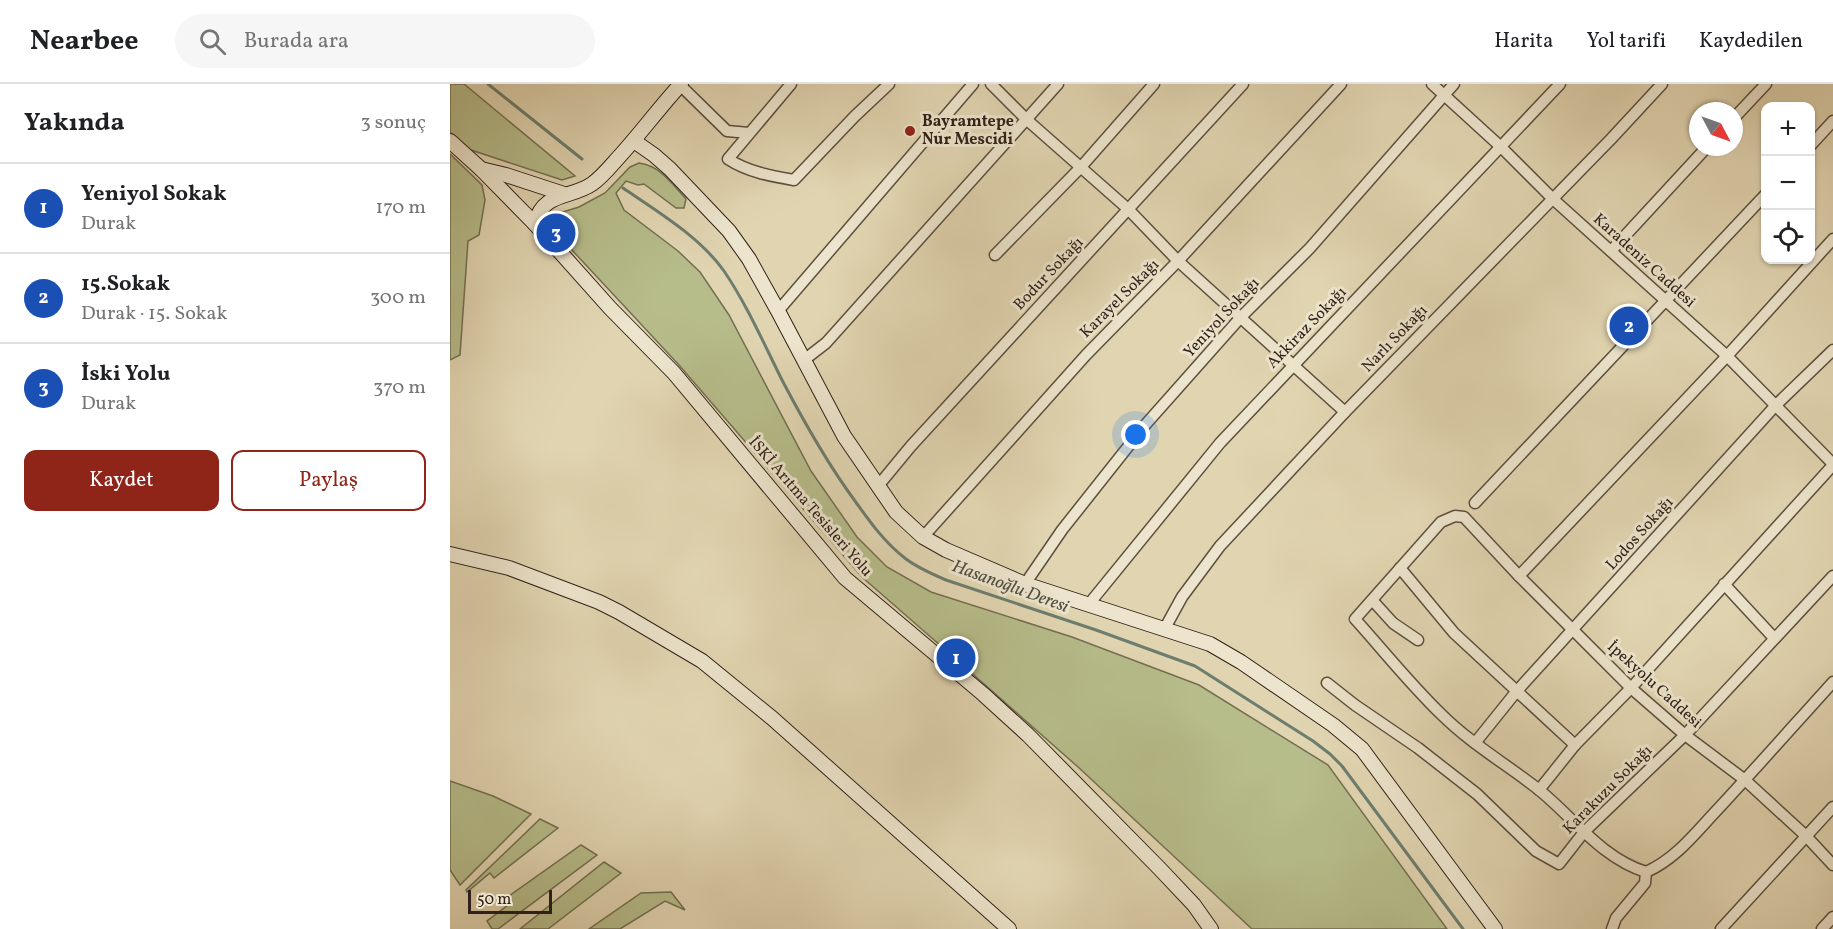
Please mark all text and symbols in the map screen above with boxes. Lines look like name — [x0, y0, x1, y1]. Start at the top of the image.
search box — [175, 14, 595, 68]
text: Nearbee — [30, 22, 139, 61]
icon: search — [196, 25, 229, 58]
text: Burada ara — [244, 26, 349, 57]
text: Harita — [1494, 27, 1553, 56]
text: Yol tarifi — [1586, 27, 1666, 56]
text: Kaydedilen — [1699, 27, 1803, 56]
north arrow — [1689, 102, 1743, 156]
map controls — [1761, 102, 1815, 264]
button: + — [1761, 102, 1815, 156]
text: Yakında — [24, 105, 125, 141]
text: 3 sonuç — [360, 109, 426, 137]
place label: Bayramtepe Nur Mescidi — [922, 111, 1014, 151]
marker: Bayramtepe Nur Mescidi — [903, 124, 917, 138]
button: − — [1761, 156, 1815, 210]
text: Yeniyol Sokak — [81, 179, 227, 210]
text: 1 — [39, 194, 48, 222]
text: 170 m — [376, 194, 426, 222]
street label: Karadeniz Caddesi — [1588, 209, 1700, 313]
text: Durak — [81, 210, 136, 238]
pin: 3 — [536, 210, 576, 256]
button: locate — [1761, 210, 1815, 264]
street label: Bodur Sokağı — [1009, 232, 1089, 316]
street label: Karayel Sokağı — [1075, 254, 1165, 344]
text: 15.Sokak — [81, 269, 170, 300]
street label: Yeniyol Sokağı — [1179, 273, 1265, 363]
street label: Akkiraz Sokağı — [1262, 282, 1352, 374]
text: 2 — [38, 284, 49, 312]
text: 300 m — [370, 284, 426, 312]
text: Durak · 15. Sokak — [81, 300, 227, 328]
street label: Narlı Sokağı — [1357, 300, 1433, 378]
pin: 2 — [1610, 304, 1648, 348]
text: İski Yolu — [81, 359, 170, 390]
text: 3 — [38, 374, 49, 402]
text: 370 m — [373, 374, 426, 402]
text: Durak — [81, 390, 136, 418]
your location — [1121, 420, 1150, 449]
street label: İSKİ Arıtma Tesisleri Yolu — [743, 432, 877, 582]
button: Kaydet — [24, 450, 219, 511]
button: Paylaş — [231, 450, 426, 511]
street label: Lodos Sokağı — [1601, 492, 1679, 576]
water label: Hasanoğlu Deresi — [948, 554, 1072, 620]
pin: 1 — [936, 636, 976, 680]
street label: İpekyolu Caddesi — [1602, 636, 1706, 734]
street label: Karakuzu Sokağı — [1558, 740, 1658, 840]
scale bar — [468, 887, 552, 914]
text: 50 m — [477, 889, 511, 911]

